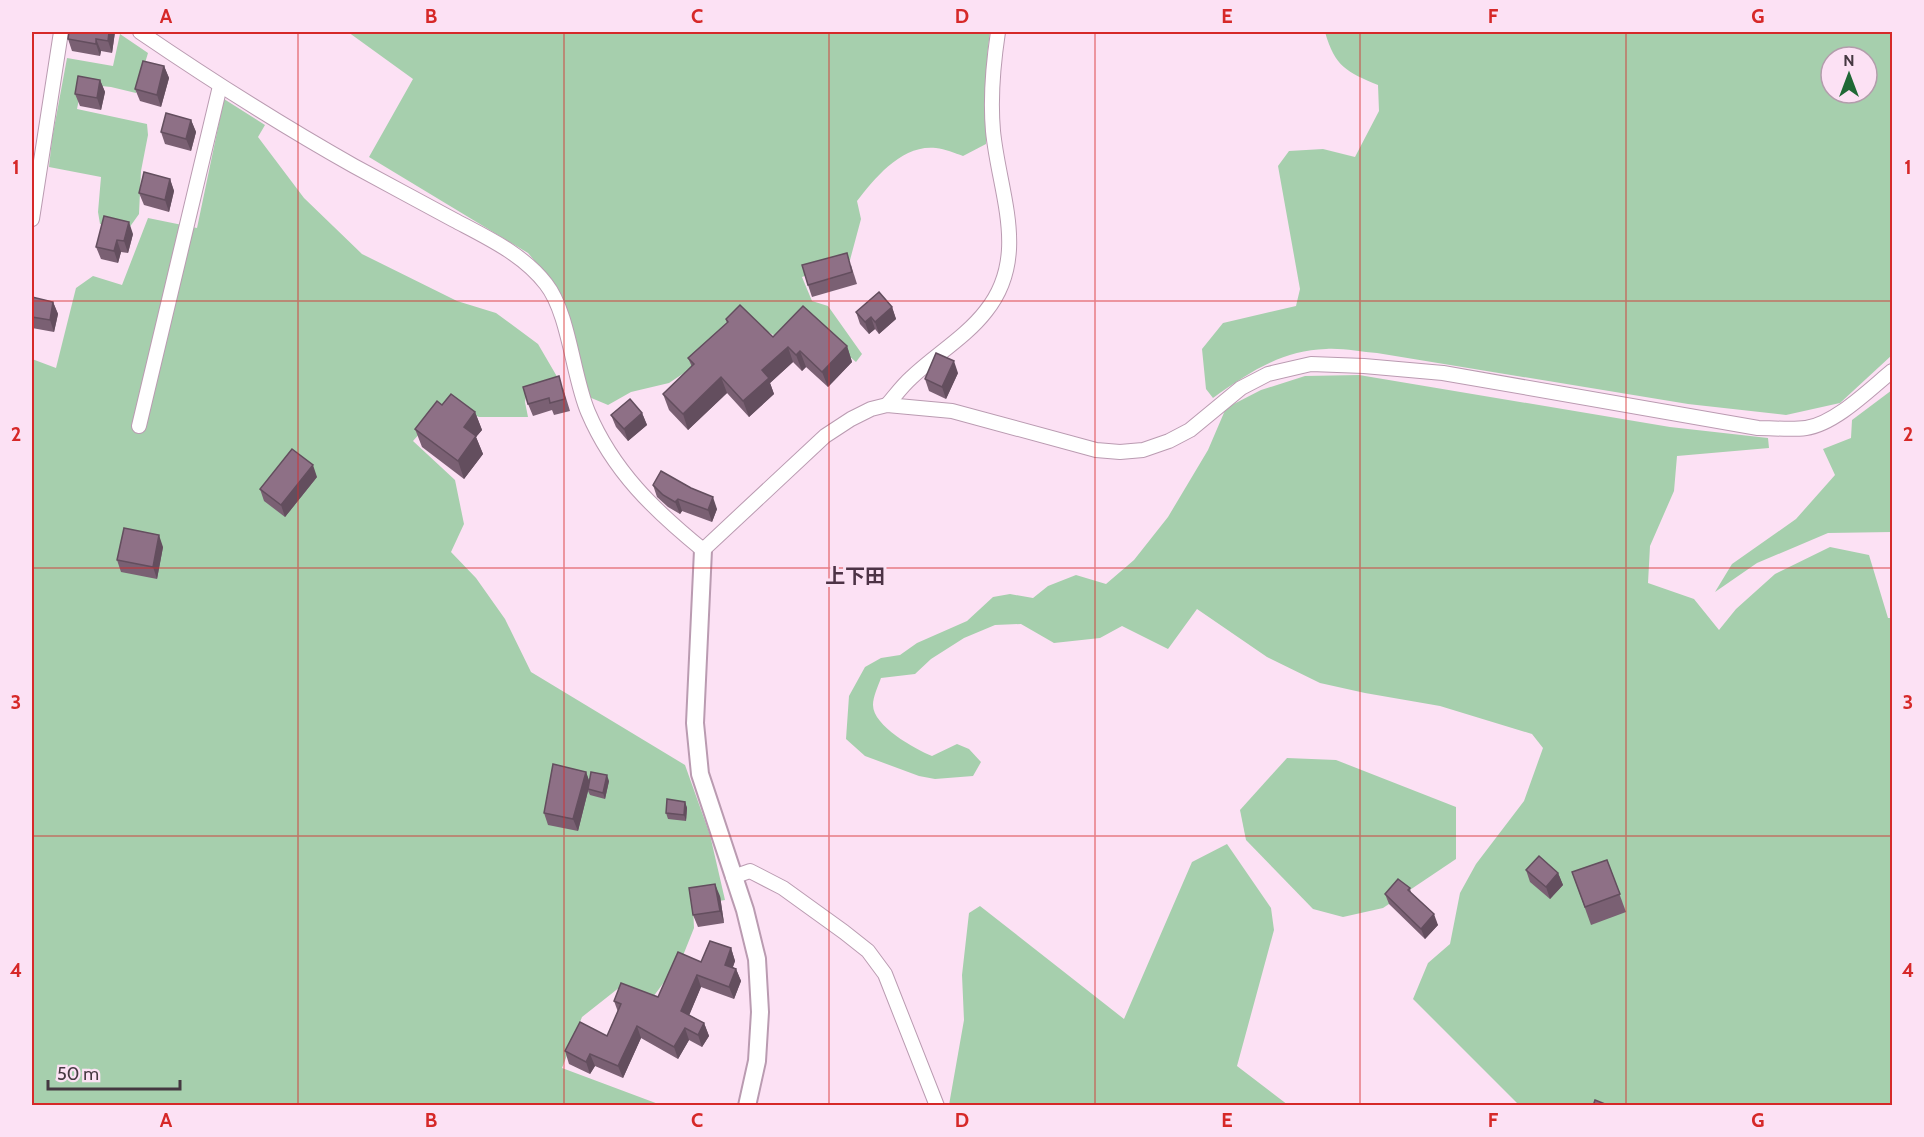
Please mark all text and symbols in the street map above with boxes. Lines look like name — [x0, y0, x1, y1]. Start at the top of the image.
text: A — [160, 4, 173, 28]
text: B — [425, 4, 437, 28]
text: C — [691, 4, 703, 28]
text: D — [955, 4, 969, 28]
text: E — [1221, 4, 1233, 28]
text: F — [1488, 4, 1499, 28]
text: G — [1751, 4, 1765, 28]
north arrow — [1819, 45, 1879, 105]
text: N — [1843, 51, 1855, 70]
text: 1 — [12, 155, 20, 179]
text: 1 — [1904, 155, 1912, 179]
text: 2 — [11, 422, 21, 446]
text: 2 — [1903, 422, 1913, 446]
district label: 上下田 — [825, 564, 885, 588]
text: 3 — [11, 690, 21, 714]
text: 3 — [1903, 690, 1913, 714]
text: 4 — [10, 958, 22, 982]
text: 4 — [1902, 958, 1914, 982]
scale bar — [48, 1053, 180, 1091]
text: 50 m — [57, 1063, 99, 1085]
text: A — [160, 1108, 173, 1132]
text: B — [425, 1108, 437, 1132]
text: C — [691, 1108, 703, 1132]
text: D — [955, 1108, 969, 1132]
text: E — [1221, 1108, 1233, 1132]
text: F — [1488, 1108, 1499, 1132]
text: G — [1751, 1108, 1765, 1132]

